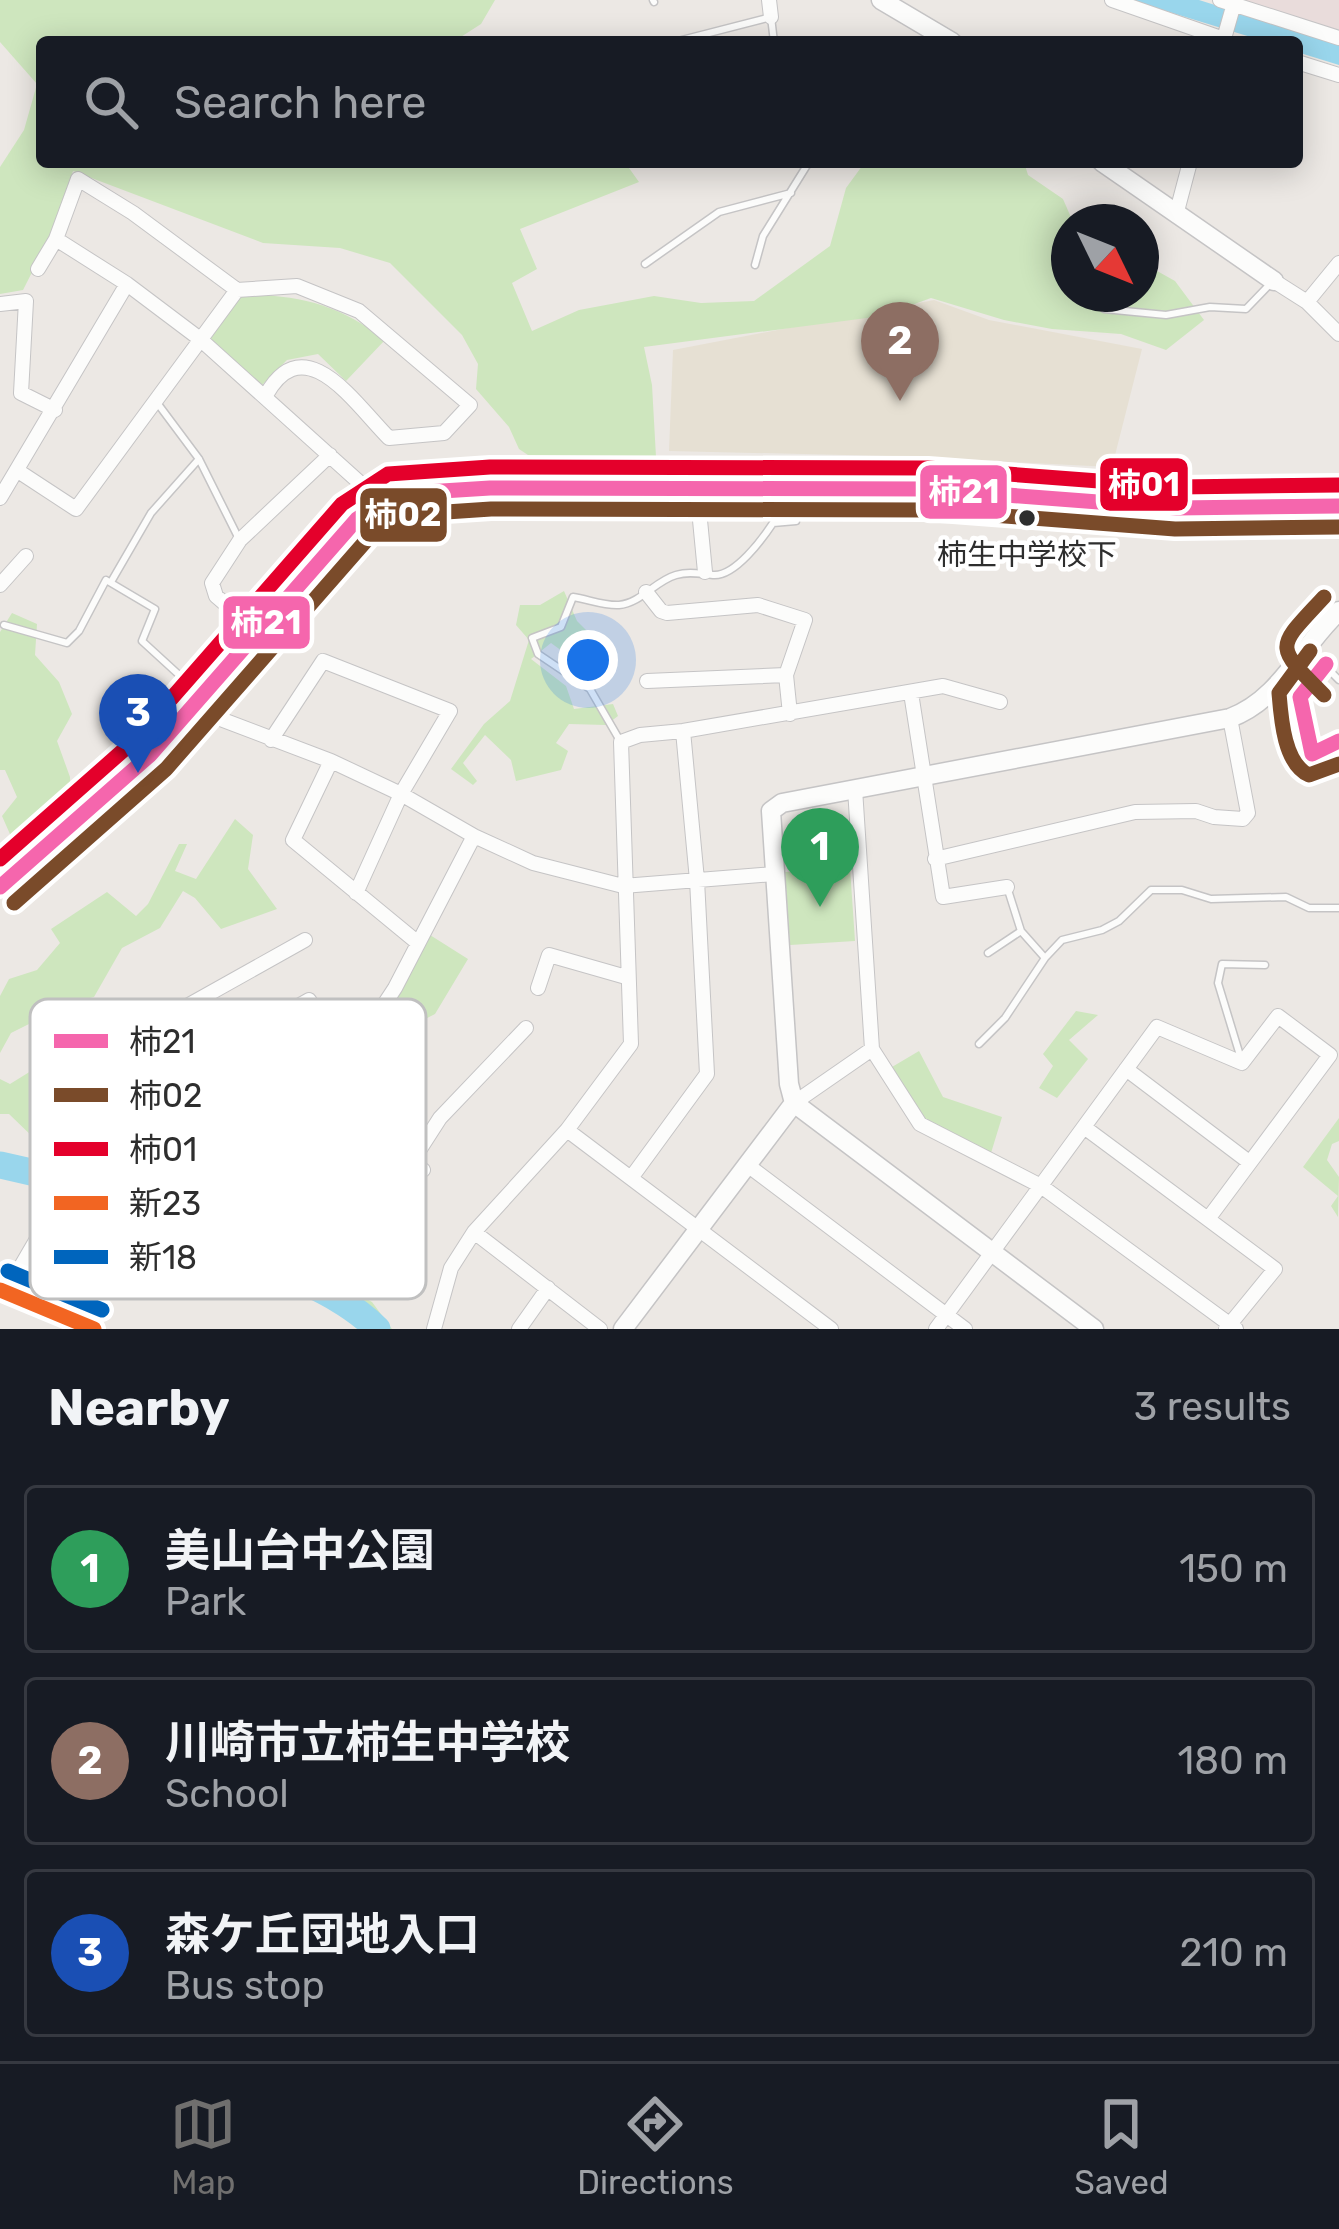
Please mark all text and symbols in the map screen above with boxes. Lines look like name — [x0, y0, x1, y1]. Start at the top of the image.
search box — [36, 36, 1303, 168]
icon: search — [78, 69, 144, 135]
text: Search here — [174, 76, 426, 129]
north arrow — [1051, 204, 1159, 312]
pin: 2 — [861, 302, 939, 401]
line badge: 柿01 — [1098, 456, 1190, 513]
line badge: 柿21 — [918, 463, 1009, 521]
text: 柿01 — [1108, 465, 1180, 504]
text: 柿21 — [929, 472, 999, 511]
line badge: 柿02 — [358, 486, 449, 544]
text: 柿02 — [365, 495, 441, 534]
marker: 柿生中学校下 — [1016, 507, 1038, 529]
place label: 柿生中学校下 — [937, 537, 1117, 573]
line badge: 柿21 — [221, 594, 312, 651]
text: 柿21 — [231, 603, 301, 642]
your location — [558, 630, 618, 690]
pin: 3 — [99, 674, 177, 773]
pin: 1 — [781, 808, 859, 907]
legend — [30, 999, 426, 1299]
text: 柿21 — [129, 1022, 196, 1061]
text: 柿02 — [129, 1076, 202, 1115]
text: 柿01 — [129, 1130, 197, 1169]
text: 新23 — [129, 1184, 201, 1223]
text: 新18 — [129, 1238, 197, 1277]
text: Nearby — [48, 1377, 230, 1438]
text: 3 results — [1134, 1384, 1291, 1430]
text: 美山台中公園 — [165, 1524, 435, 1577]
text: 1 — [80, 1546, 100, 1592]
text: 150 m — [1179, 1546, 1288, 1592]
text: Park — [165, 1579, 246, 1625]
text: 川崎市立柿生中学校 — [165, 1716, 570, 1769]
text: 2 — [77, 1738, 103, 1784]
text: 180 m — [1178, 1738, 1288, 1784]
text: School — [165, 1771, 289, 1817]
text: 森ケ丘団地入口 — [165, 1908, 480, 1961]
text: 3 — [77, 1930, 103, 1976]
text: 210 m — [1179, 1930, 1288, 1976]
text: Bus stop — [165, 1963, 325, 2009]
tab: Map — [170, 2091, 236, 2202]
tab: Directions — [577, 2091, 734, 2202]
tab: Saved — [1074, 2091, 1169, 2202]

